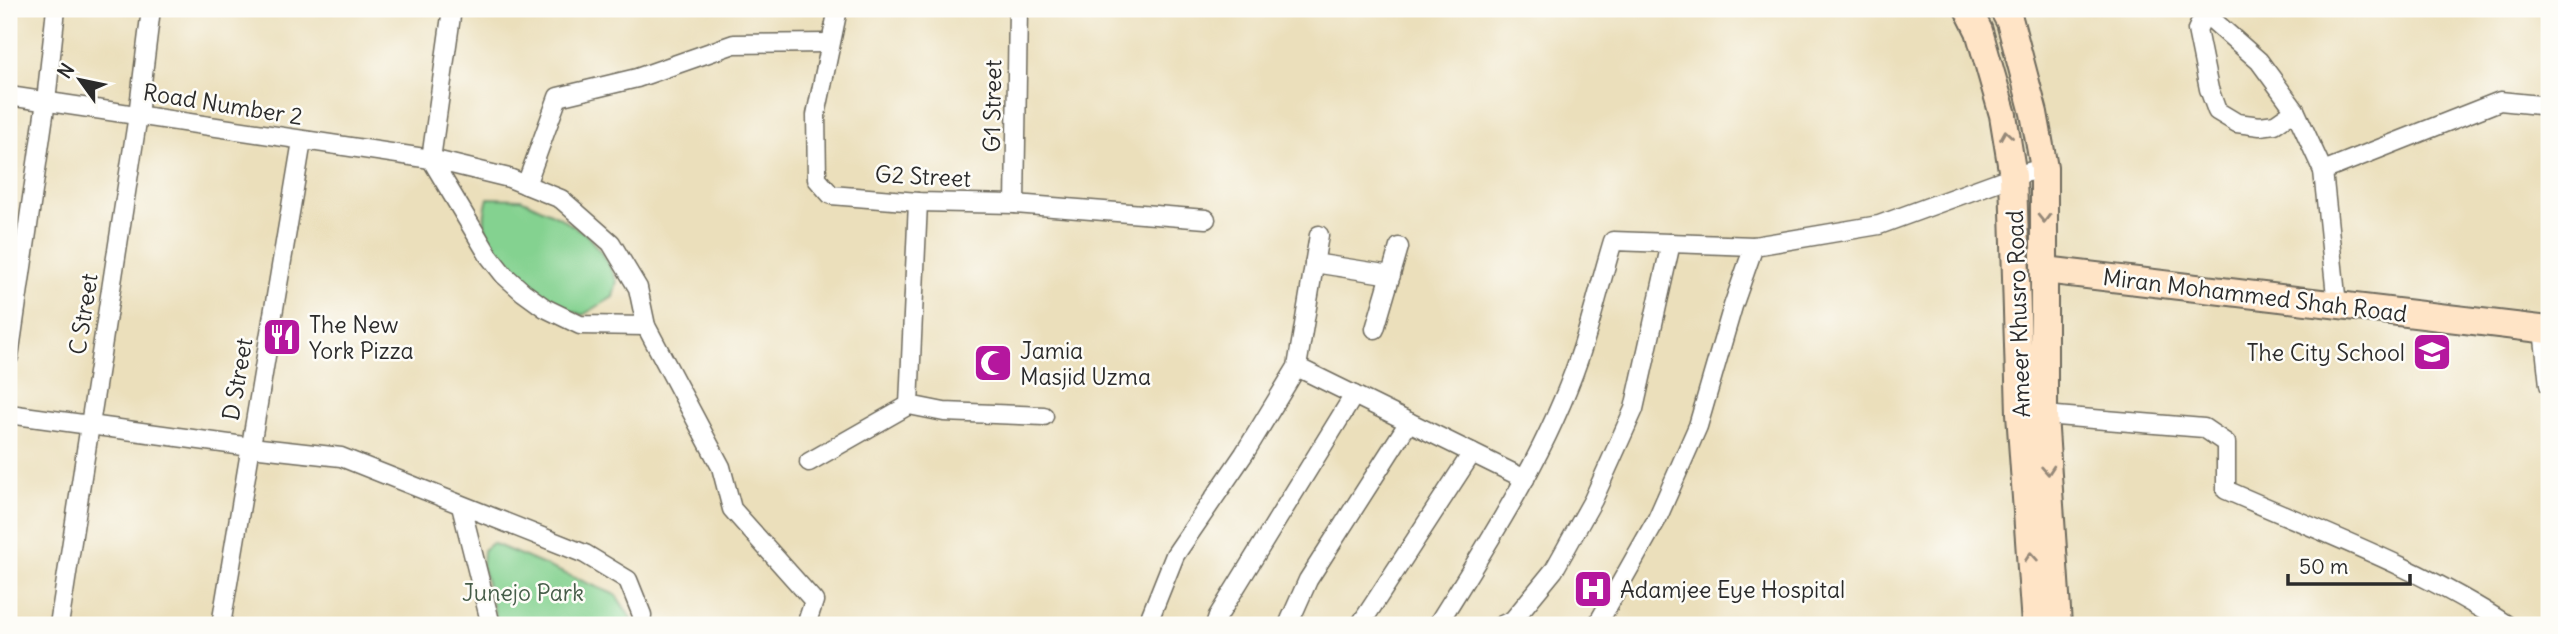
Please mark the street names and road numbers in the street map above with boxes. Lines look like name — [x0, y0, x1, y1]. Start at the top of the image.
street label: G1 Street — [977, 59, 1007, 153]
street label: Road Number 2 — [141, 77, 305, 131]
street label: G2 Street — [874, 159, 972, 193]
street label: Ameer Khusro Road — [2000, 210, 2036, 418]
street label: Miran Mohammed Shah Road — [2101, 262, 2409, 328]
street label: C Street — [62, 271, 104, 357]
street label: D Street — [215, 335, 259, 422]

